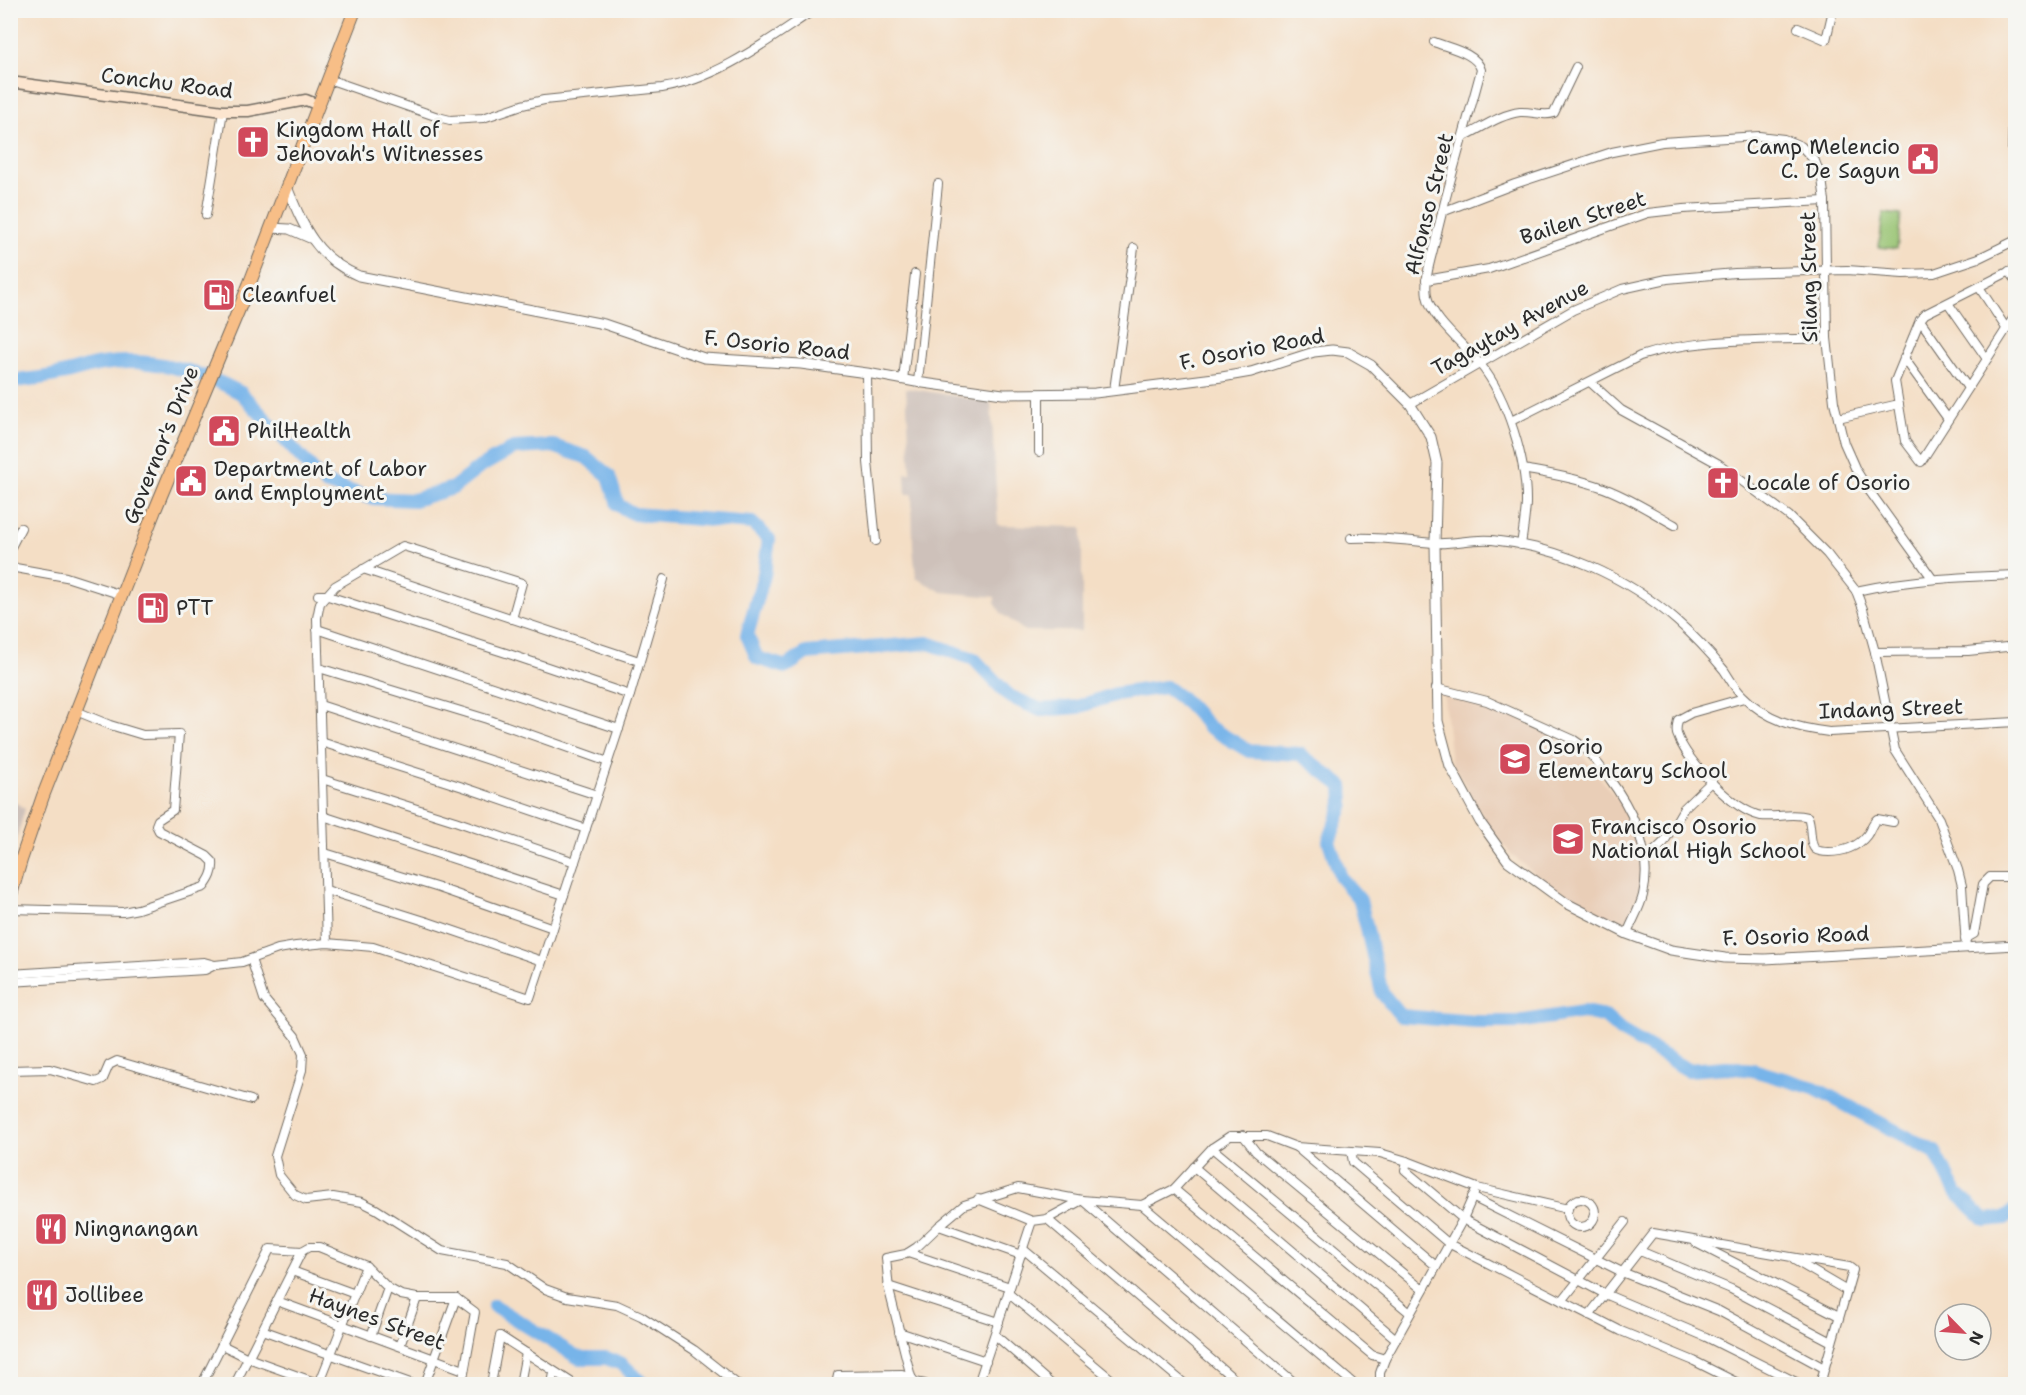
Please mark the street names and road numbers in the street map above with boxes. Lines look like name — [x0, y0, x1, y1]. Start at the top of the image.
street label: Conchu Road — [99, 61, 235, 105]
street label: Alfonso Street — [1398, 130, 1460, 278]
street label: Bailen Street — [1517, 185, 1649, 251]
street label: Silang Street — [1794, 211, 1824, 343]
street label: Tagaytay Avenue — [1427, 273, 1593, 383]
street label: F. Osorio Road — [1177, 321, 1327, 377]
street label: F. Osorio Road — [702, 323, 852, 367]
street label: Governor's Drive — [117, 362, 205, 528]
street label: Indang Street — [1818, 692, 1964, 726]
street label: F. Osorio Road — [1722, 919, 1870, 953]
street label: Haynes Street — [305, 1281, 449, 1357]

